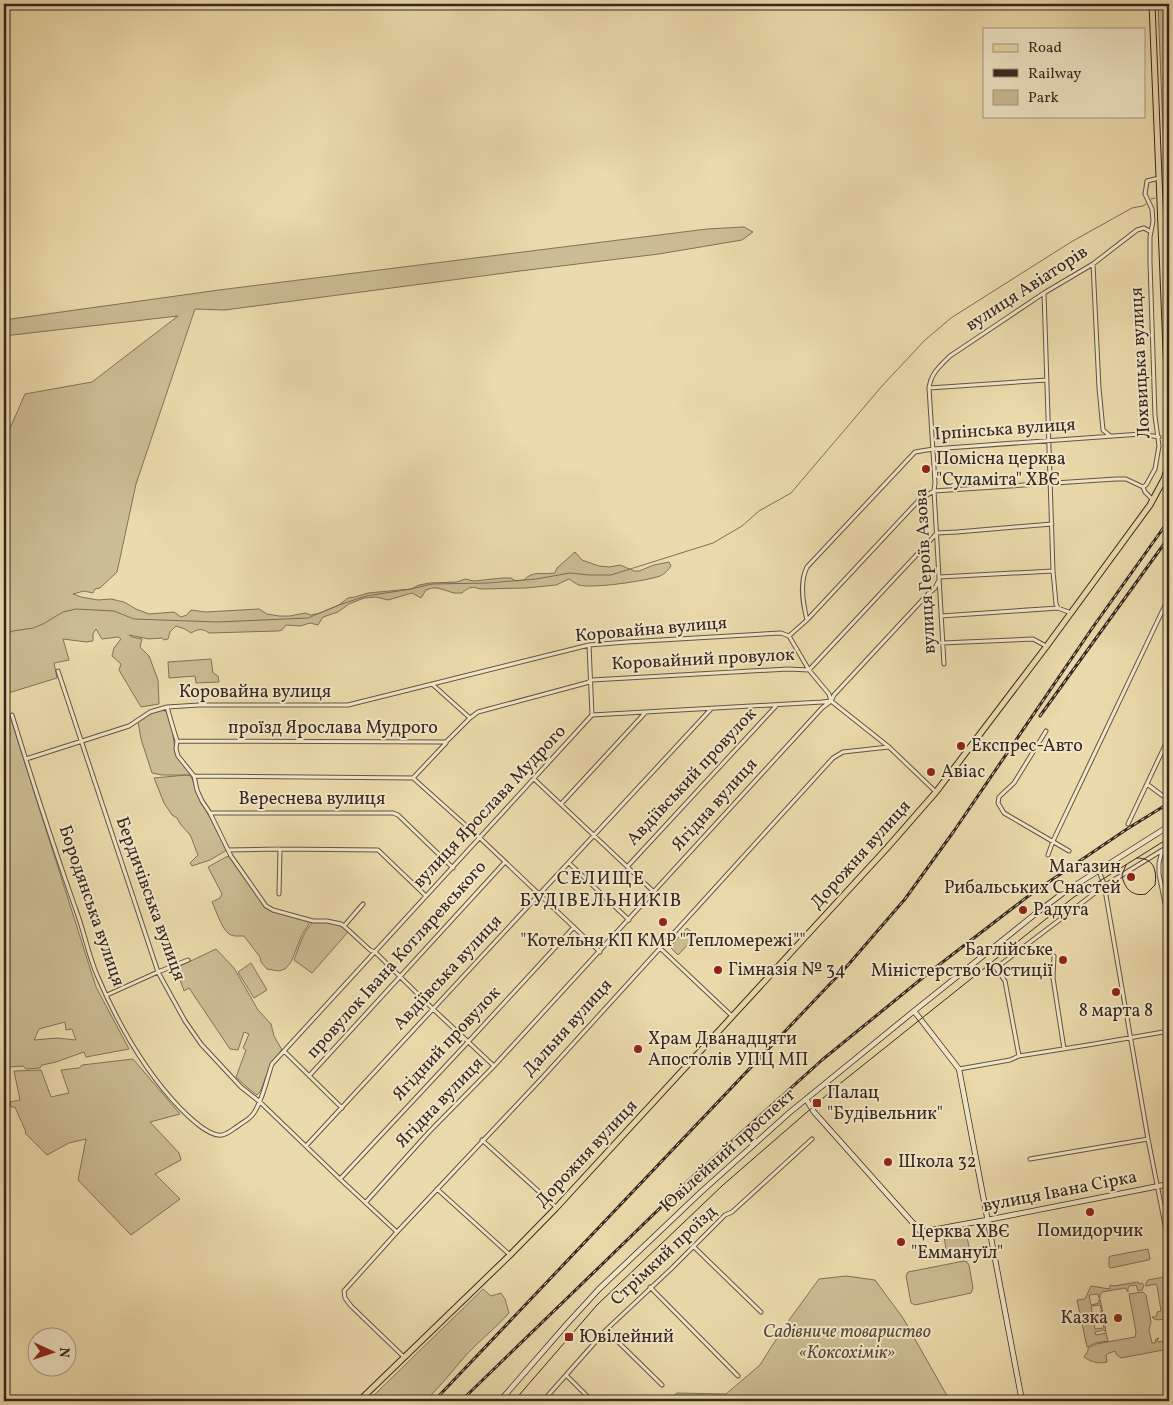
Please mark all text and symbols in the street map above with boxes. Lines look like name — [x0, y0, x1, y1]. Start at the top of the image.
legend — [983, 28, 1146, 118]
text: Road — [1028, 38, 1062, 59]
text: Railway — [1028, 64, 1081, 85]
text: Park — [1028, 88, 1059, 109]
street label: вулиця Авіаторів — [961, 240, 1093, 338]
street label: Лохвицька вулиця — [1125, 287, 1157, 439]
street label: Ірпінська вулиця — [934, 413, 1076, 447]
place label: Помісна церква "Суламіта" ХВЄ — [936, 447, 1066, 493]
marker: Помісна церква "Суламіта" ХВЄ — [920, 463, 932, 475]
street label: вулиця Героїв Азова — [909, 487, 943, 655]
street label: Коровайна вулиця — [574, 611, 728, 649]
street label: Коровайний провулок — [611, 643, 796, 677]
street label: Коровайна вулиця — [179, 680, 331, 705]
street label: Авдіївський провулок — [621, 702, 763, 852]
street label: проїзд Ярослава Мудрого — [228, 716, 438, 741]
street label: вулиця Ярослава Мудрого — [408, 720, 572, 894]
place label: Експрес-Авто — [971, 734, 1083, 759]
marker: Експрес-Авто — [955, 740, 967, 752]
street label: Ягідна вулиця — [666, 753, 764, 857]
place label: Авіас — [941, 760, 985, 785]
marker: Авіас — [925, 766, 937, 778]
street label: Вереснева вулиця — [239, 787, 385, 812]
street label: Дорожня вулиця — [805, 795, 917, 915]
street label: Бердичівська вулиця — [109, 813, 191, 985]
street label: Бородянська вулиця — [52, 822, 130, 990]
place label: Магазин Рибальських Снастей — [944, 855, 1121, 901]
street label: провулок Івана Котляревського — [301, 856, 493, 1064]
district label: СЕЛИЩЕ БУДІВЕЛЬНИКІВ — [520, 866, 682, 914]
marker: Магазин Рибальських Снастей — [1125, 871, 1137, 883]
place label: Радуга — [1033, 898, 1089, 923]
marker: Радуга — [1017, 904, 1029, 916]
street label: Авдіївська вулиця — [388, 910, 508, 1036]
marker: "Котельня КП КМР "Тепломережi"" — [657, 916, 669, 928]
place label: "Котельня КП КМР "Тепломережi"" — [520, 929, 806, 954]
place label: Баглійське Міністерство Юстиції — [871, 938, 1054, 984]
marker: Баглійське Міністерство Юстиції — [1057, 954, 1069, 966]
place label: Гімназія № 34 — [728, 958, 846, 983]
marker: Гімназія № 34 — [712, 964, 724, 976]
street label: Дальня вулиця — [517, 974, 619, 1082]
street label: Ягідний провулок — [387, 981, 507, 1107]
marker: 8 марта 8 — [1110, 986, 1122, 998]
place label: 8 марта 8 — [1079, 999, 1153, 1024]
place label: Храм Дванадцяти Апостолів УПЦ МП — [648, 1027, 808, 1073]
marker: Храм Дванадцяти Апостолів УПЦ МП — [632, 1043, 644, 1055]
street label: Ягідна вулиця — [390, 1052, 490, 1154]
place label: Палац "Будівельник" — [827, 1081, 943, 1127]
street label: Ювілейний проспект — [655, 1083, 801, 1219]
street label: Дорожня вулиця — [530, 1095, 644, 1213]
marker: Палац "Будівельник" — [811, 1097, 823, 1109]
place label: Школа 32 — [898, 1150, 976, 1175]
marker: Школа 32 — [882, 1156, 894, 1168]
street label: вулиця Івана Сірка — [981, 1165, 1139, 1219]
street label: Стрімкий проїзд — [605, 1200, 723, 1312]
marker: Помидорчик — [1084, 1206, 1096, 1218]
place label: Помидорчик — [1037, 1219, 1144, 1244]
place label: Церква ХВЄ "Еммануїл" — [911, 1220, 1010, 1266]
marker: Церква ХВЄ "Еммануїл" — [895, 1236, 907, 1248]
place label: Казка — [1060, 1306, 1108, 1331]
marker: Казка — [1112, 1312, 1124, 1324]
park label: Садівниче товариство «Коксохімік» — [763, 1320, 931, 1366]
place label: Ювілейний — [579, 1325, 674, 1350]
north arrow — [28, 1328, 78, 1378]
marker: Ювілейний — [563, 1331, 575, 1343]
text: N — [54, 1347, 73, 1358]

